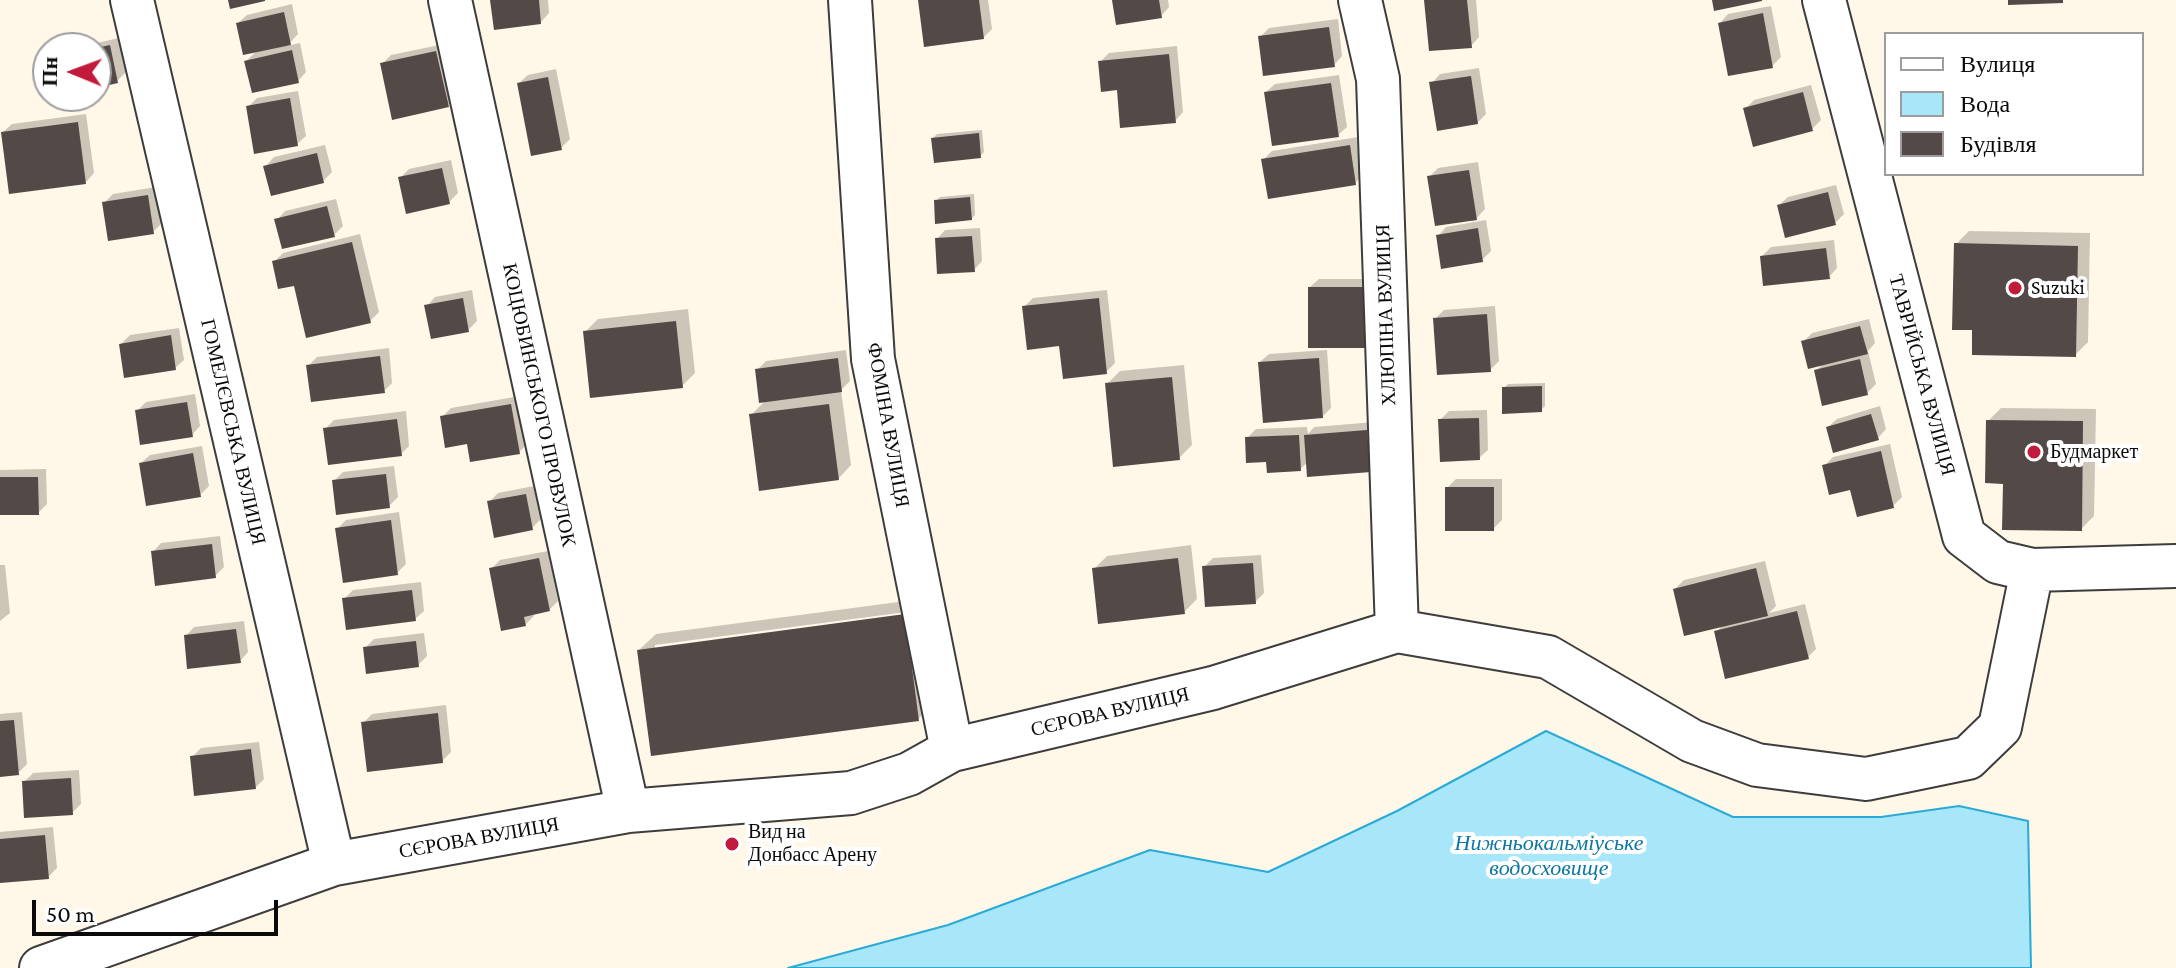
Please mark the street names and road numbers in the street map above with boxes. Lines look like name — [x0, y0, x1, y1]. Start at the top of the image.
street label: ХЛЮПІНА ВУЛИЦЯ — [1371, 224, 1401, 406]
street label: КОЦЮБИНСЬКОГО ПРОВУЛОК — [497, 261, 581, 549]
street label: ТАВРІЙСЬКА ВУЛИЦЯ — [1884, 272, 1960, 478]
street label: ГОМЕЛЄВСЬКА ВУЛИЦЯ — [195, 317, 271, 547]
street label: ФОМІНА ВУЛИЦЯ — [862, 341, 914, 509]
street label: СЄРОВА ВУЛИЦЯ — [1028, 682, 1192, 742]
street label: СЄРОВА ВУЛИЦЯ — [397, 812, 561, 864]

